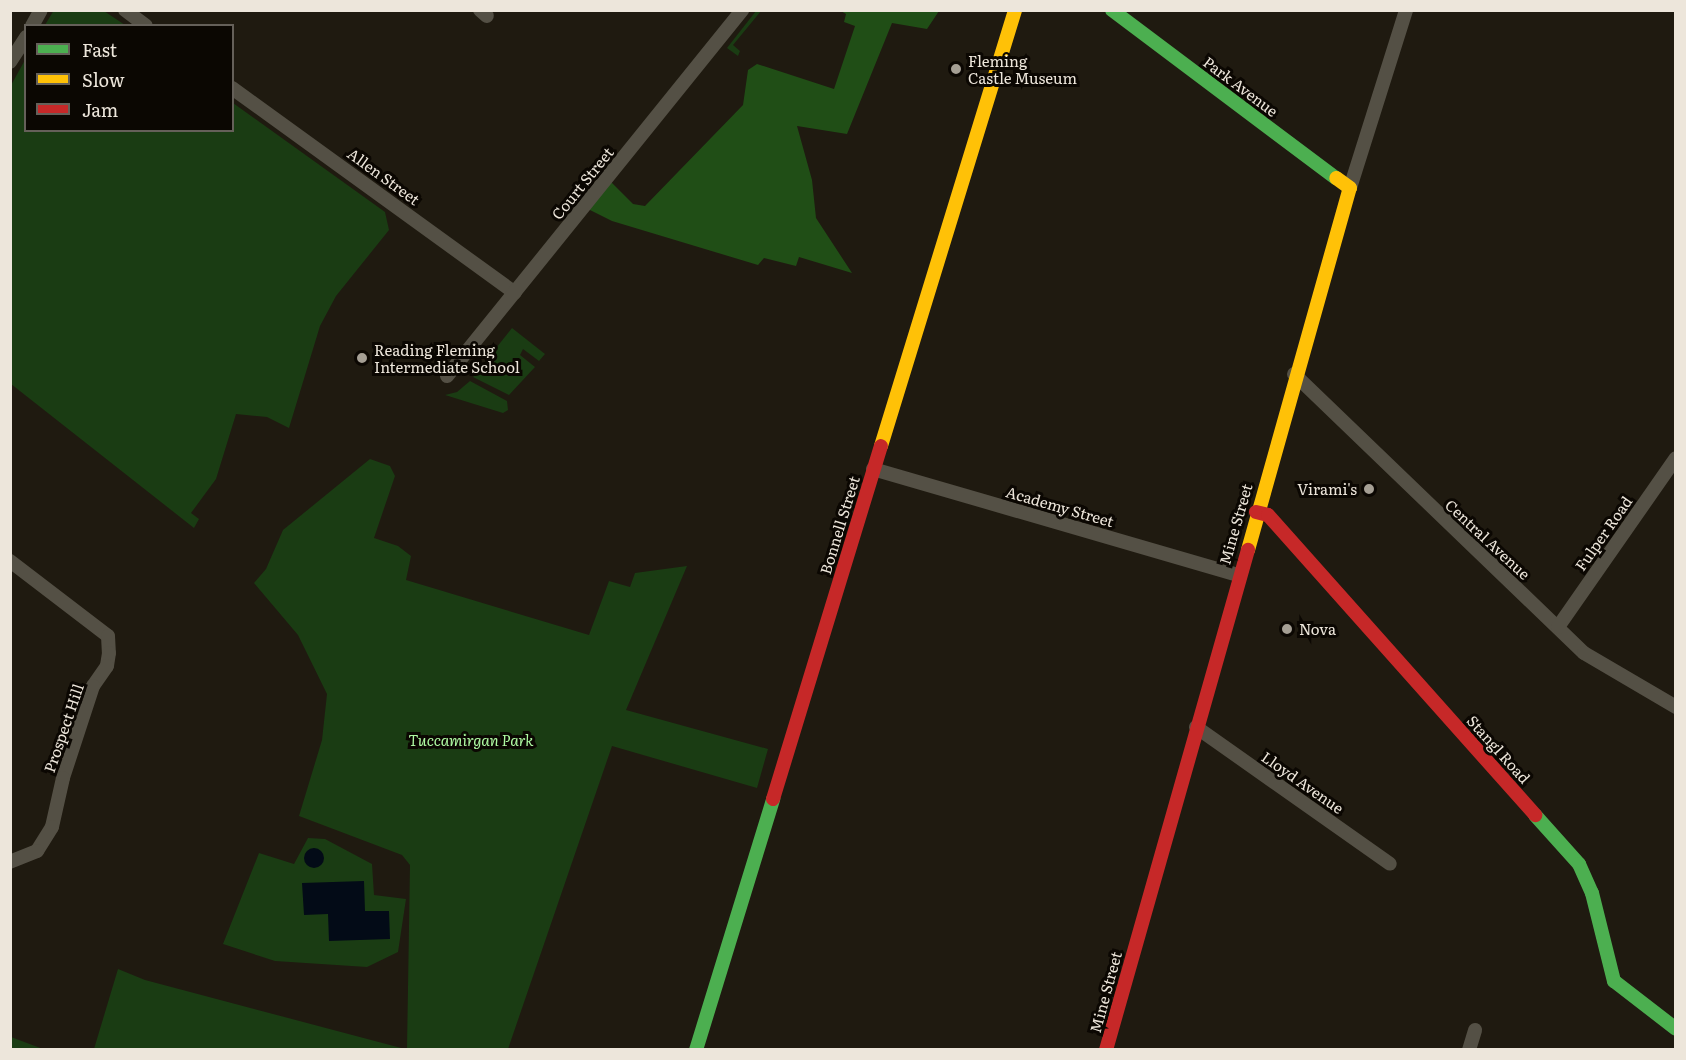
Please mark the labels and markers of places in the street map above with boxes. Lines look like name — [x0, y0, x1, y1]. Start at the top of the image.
place label: Fleming Castle Museum — [968, 51, 1077, 86]
marker: Fleming Castle Museum — [949, 62, 963, 76]
place label: Reading Fleming Intermediate School — [374, 340, 520, 375]
marker: Reading Fleming Intermediate School — [355, 351, 369, 365]
place label: Virami's — [1297, 480, 1357, 498]
marker: Virami's — [1362, 482, 1376, 496]
place label: Nova — [1299, 620, 1336, 638]
marker: Nova — [1280, 622, 1294, 636]

